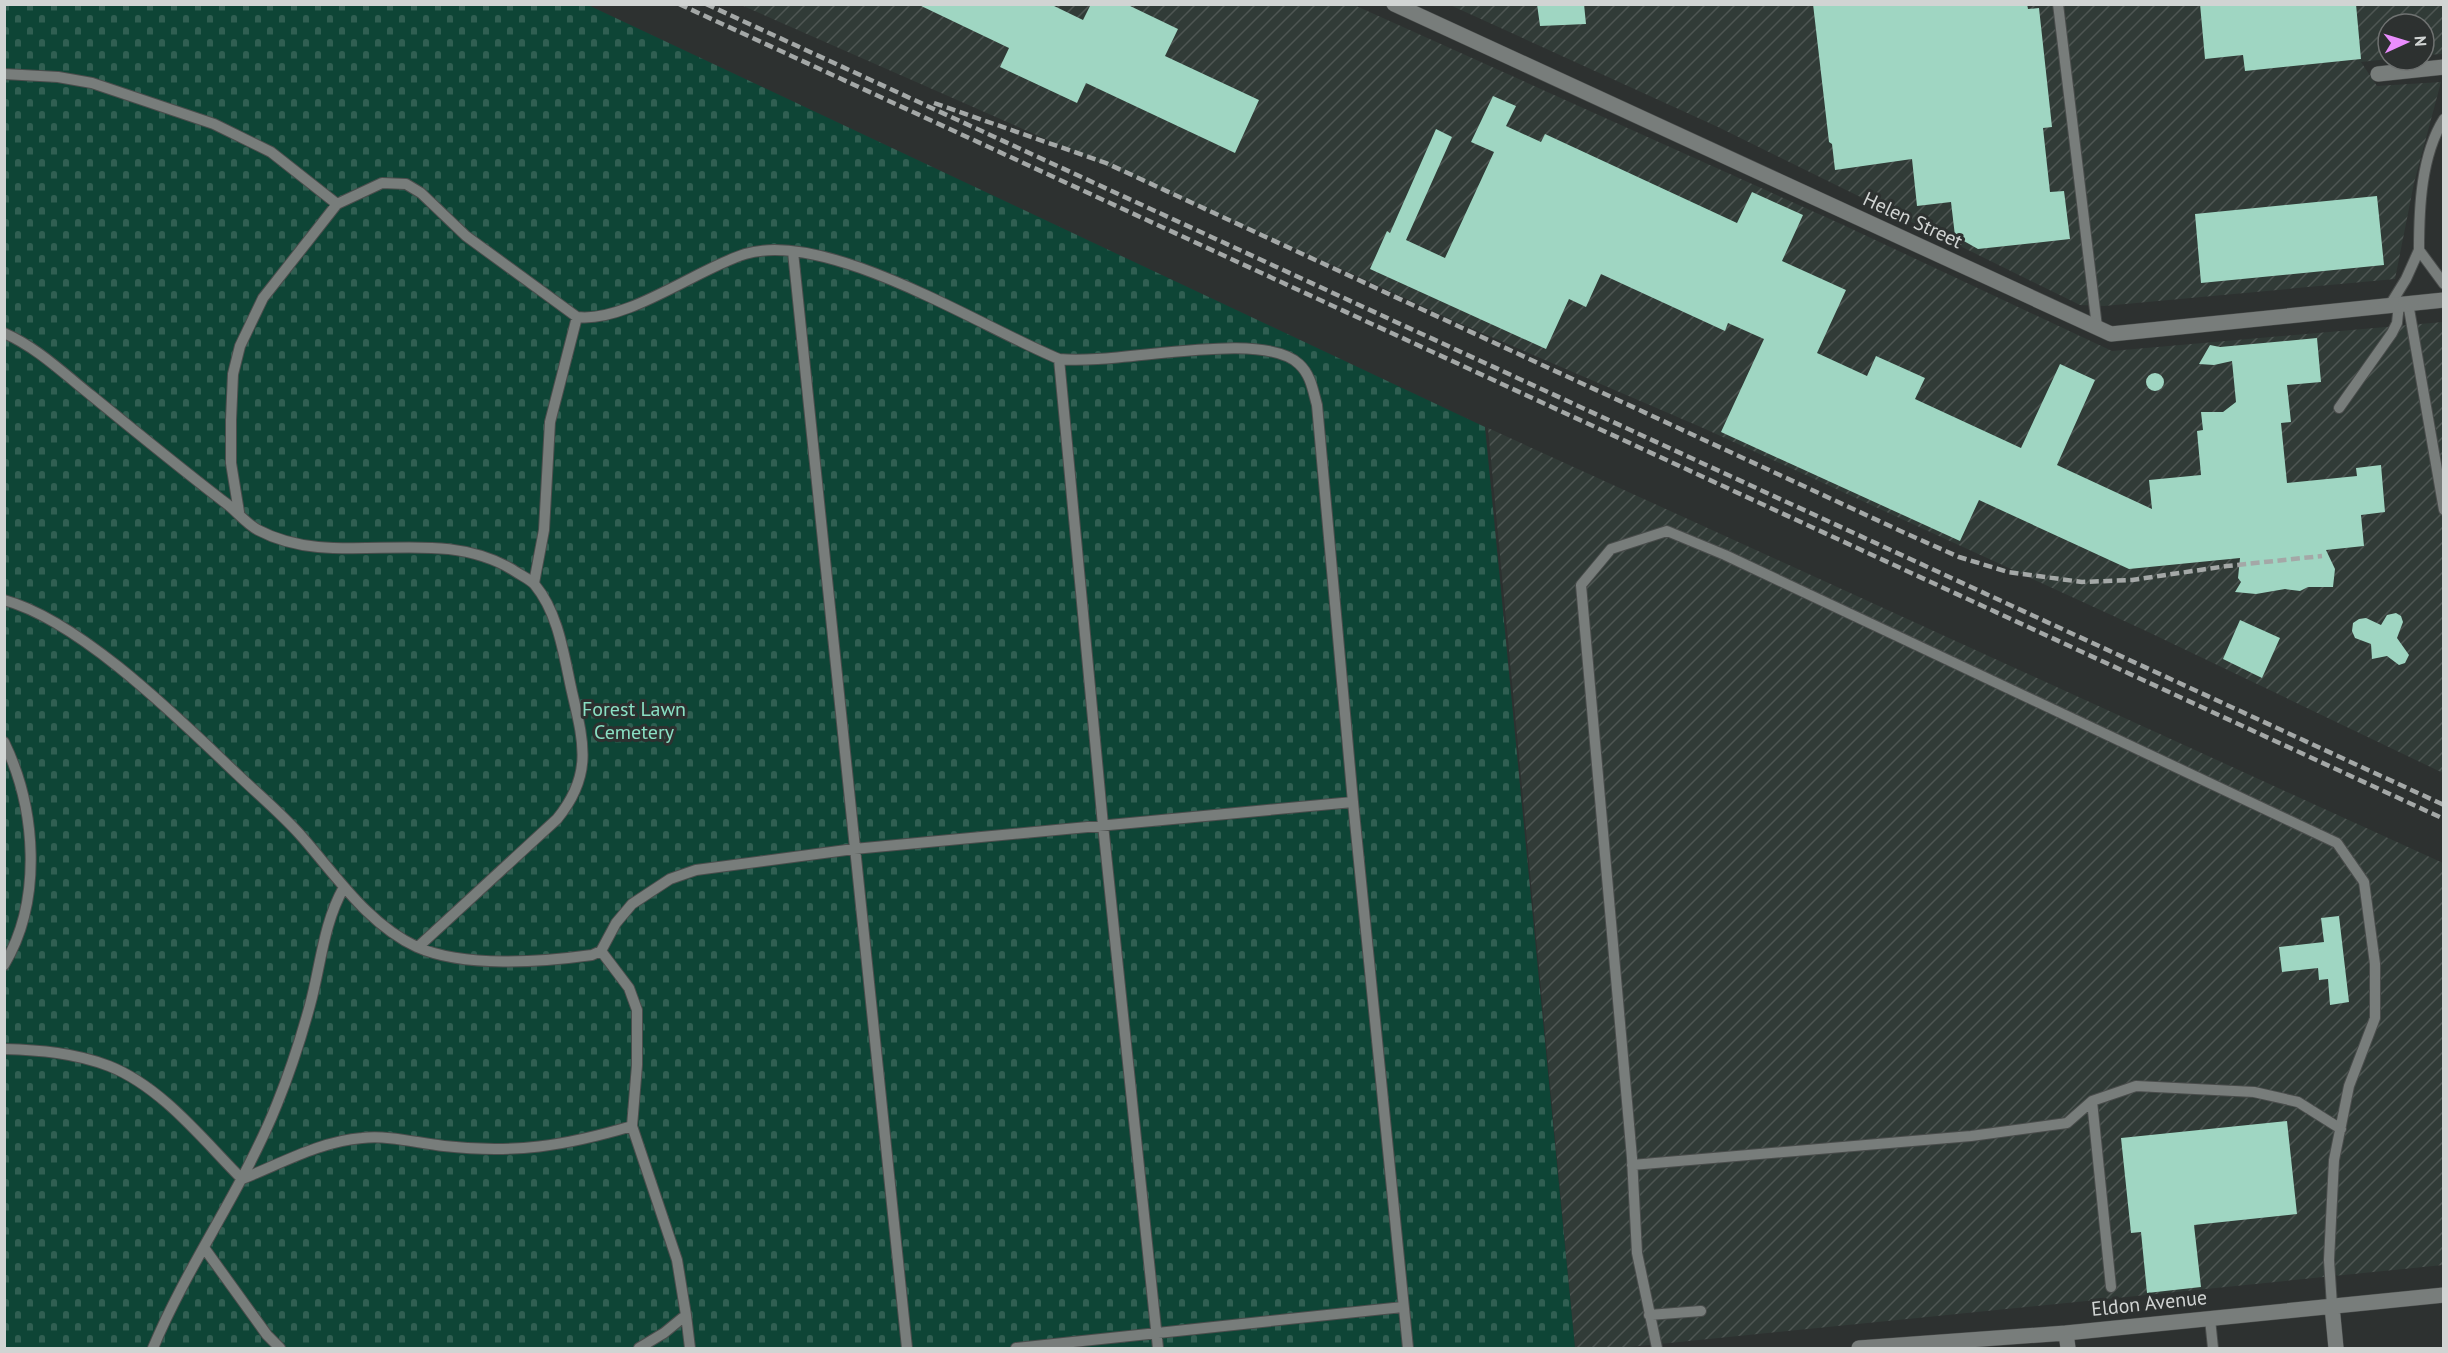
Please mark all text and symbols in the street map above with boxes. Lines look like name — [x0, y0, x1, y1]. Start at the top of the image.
north arrow — [2376, 12, 2436, 72]
text: N — [2411, 35, 2431, 47]
street label: Helen Street — [1859, 186, 1967, 254]
park label: Forest Lawn Cemetery — [582, 696, 686, 745]
street label: Eldon Avenue — [2090, 1284, 2208, 1322]

